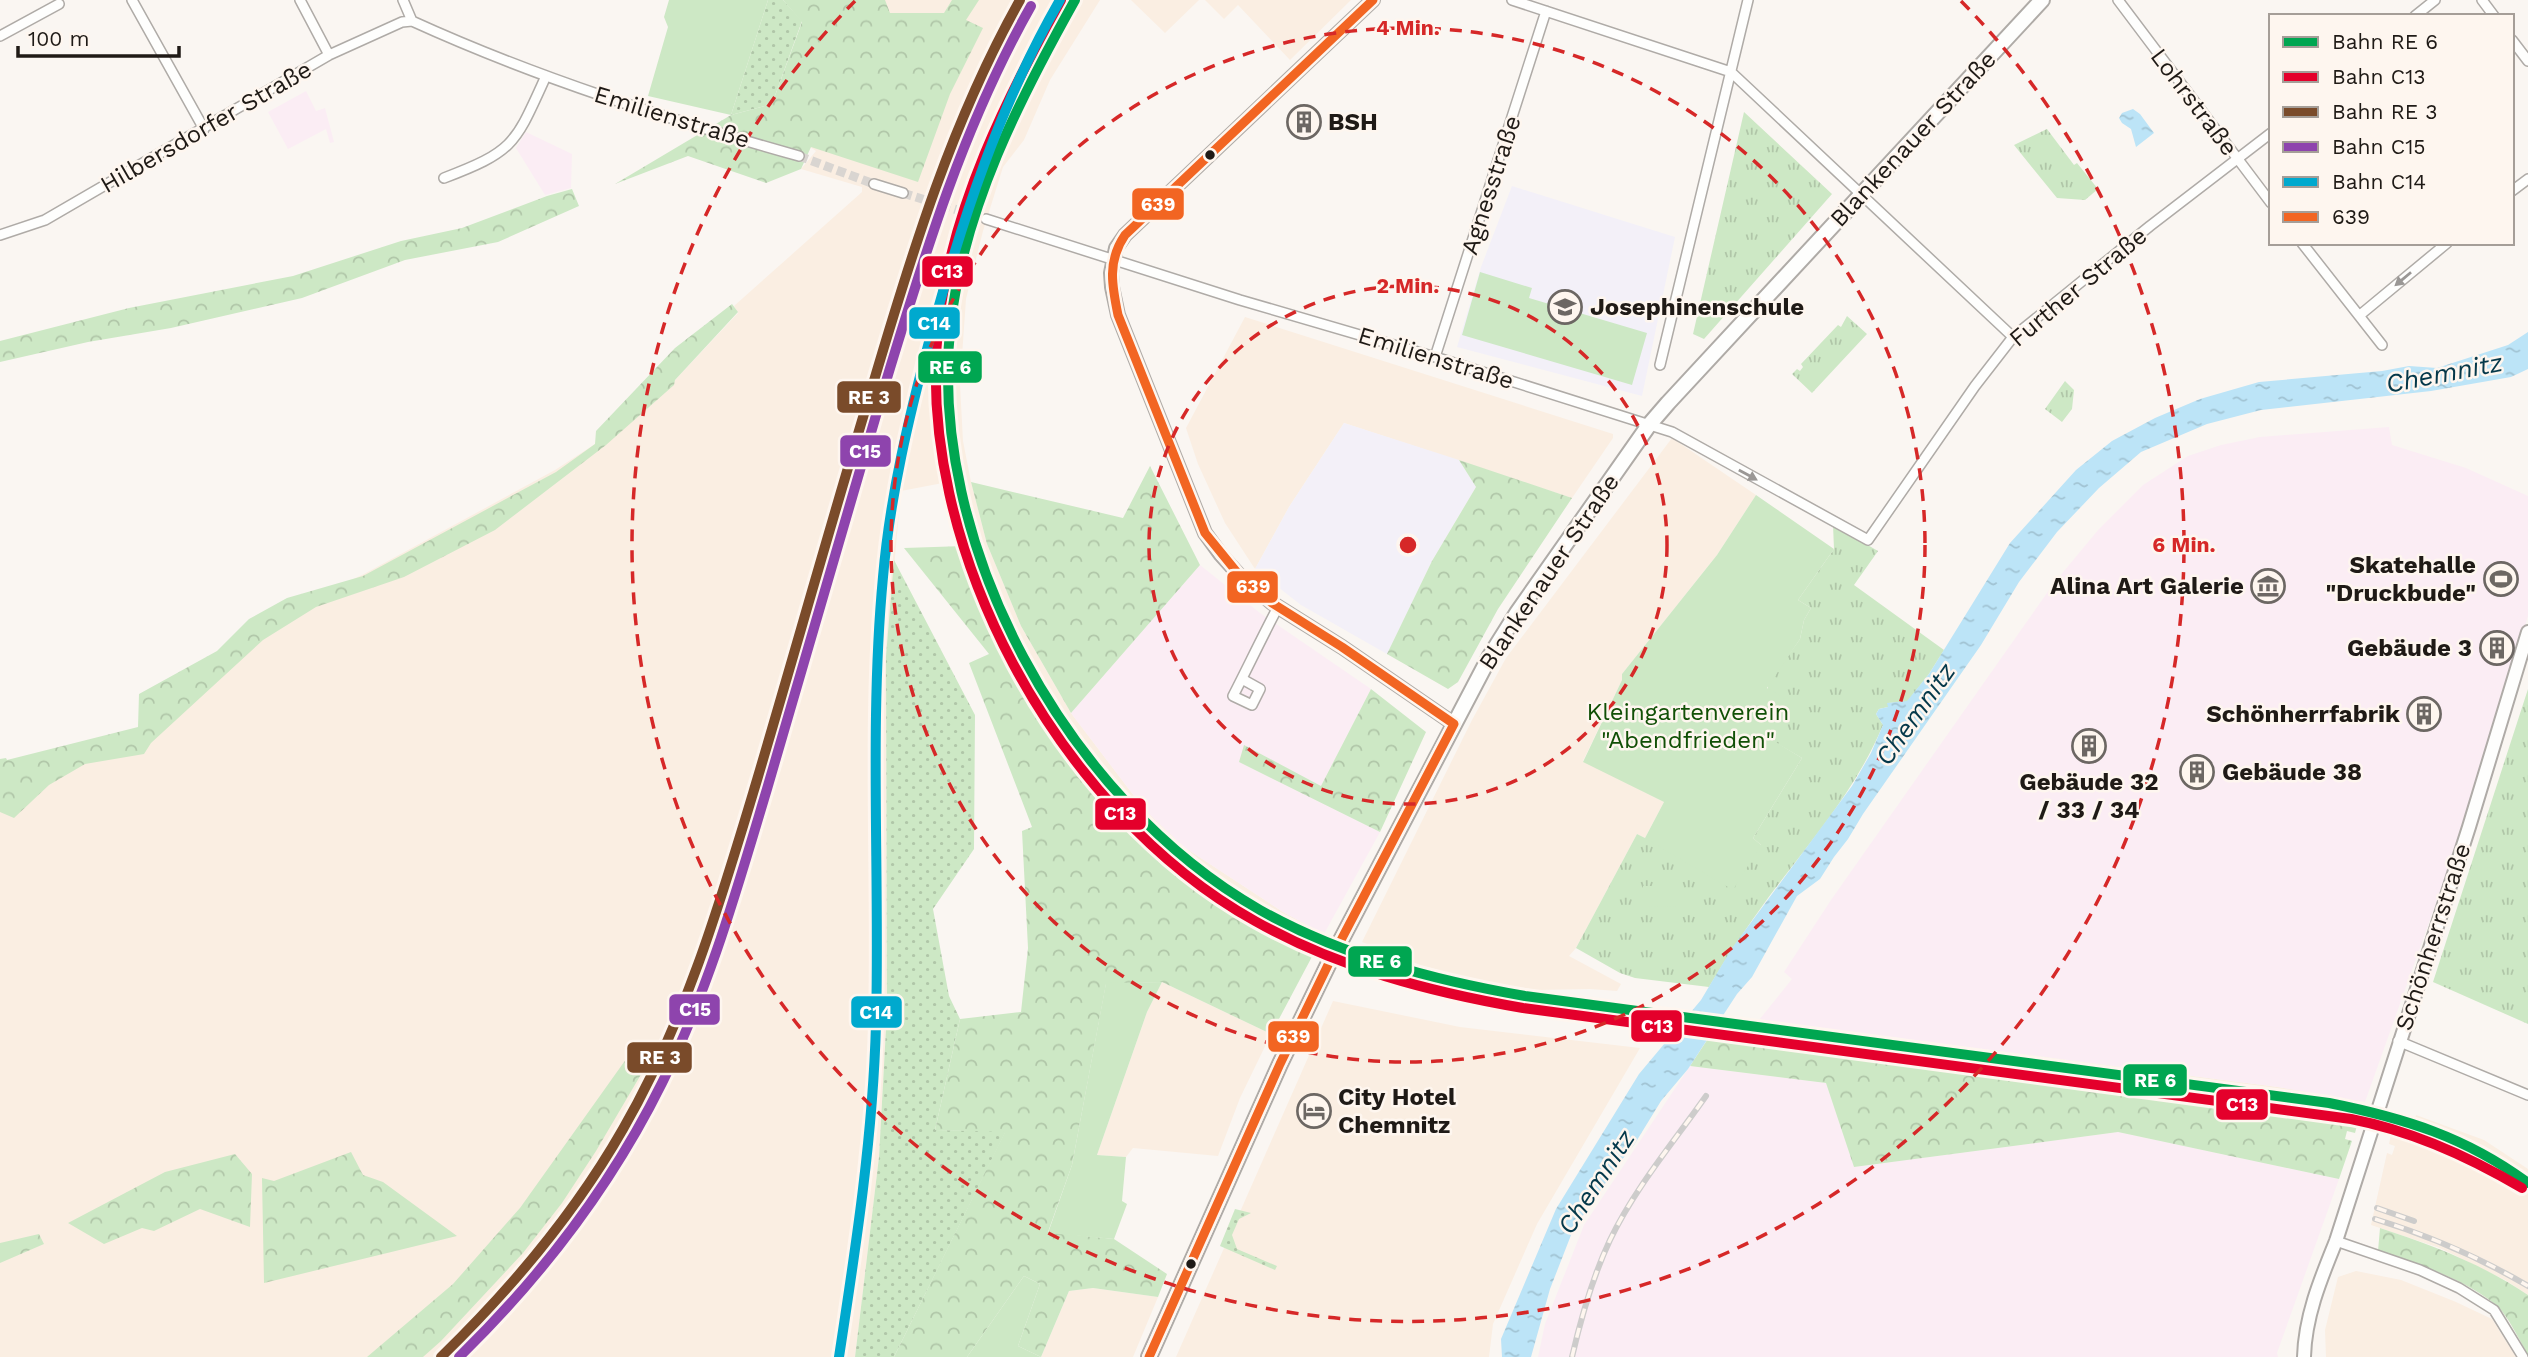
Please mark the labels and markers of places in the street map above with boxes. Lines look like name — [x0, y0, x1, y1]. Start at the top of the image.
building icon: BSH — [1285, 103, 1323, 141]
place label: BSH — [1328, 108, 1378, 136]
unlabelled marker — [1203, 148, 1217, 162]
school or university icon: Josephinenschule — [1546, 288, 1584, 326]
place label: Josephinenschule — [1590, 293, 1804, 321]
centre of rings — [1396, 533, 1420, 557]
place label: Skatehalle "Druckbude" — [2325, 551, 2476, 607]
sports icon: Skatehalle "Druckbude" — [2482, 560, 2520, 598]
museum icon: Alina Art Galerie — [2249, 567, 2287, 605]
place label: Alina Art Galerie — [2050, 572, 2244, 600]
building icon: Gebäude 3 — [2478, 629, 2516, 667]
place label: Gebäude 3 — [2347, 634, 2472, 662]
building icon: Schönherrfabrik — [2405, 695, 2443, 733]
place label: Schönherrfabrik — [2206, 700, 2400, 728]
building icon: Gebäude 32 / 33 / 34 — [2070, 727, 2108, 765]
building icon: Gebäude 38 — [2178, 753, 2216, 791]
place label: Gebäude 38 — [2222, 758, 2362, 786]
place label: Gebäude 32 / 33 / 34 — [2019, 768, 2159, 824]
place label: City Hotel Chemnitz — [1338, 1083, 1456, 1139]
hotel icon: City Hotel Chemnitz — [1295, 1092, 1333, 1130]
unlabelled marker — [1184, 1257, 1198, 1271]

